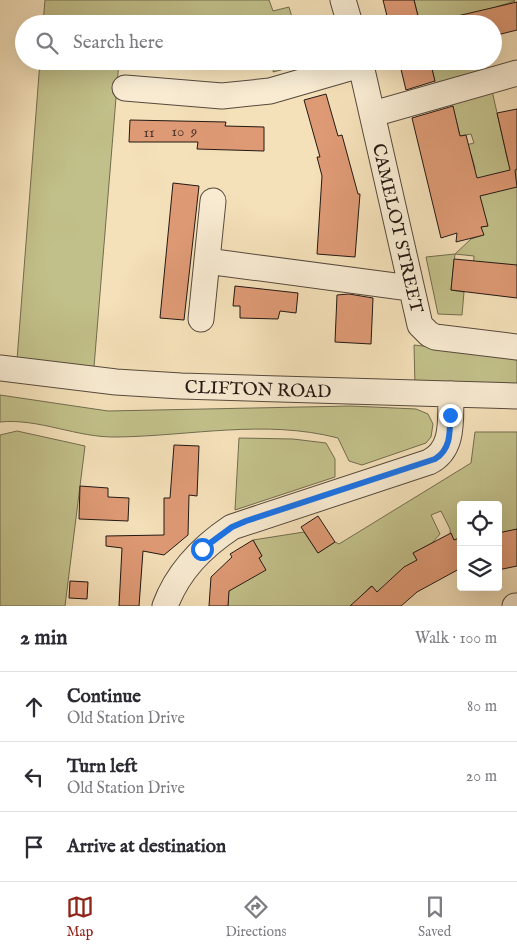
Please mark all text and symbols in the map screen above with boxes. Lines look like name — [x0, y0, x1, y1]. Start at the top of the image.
search box — [15, 15, 502, 70]
icon: search — [33, 29, 61, 57]
text: Search here — [73, 31, 164, 55]
house number: 10 — [172, 122, 184, 141]
house number: 9 — [190, 122, 197, 141]
house number: 11 — [143, 123, 155, 142]
street label: CAMELOT STREET — [366, 141, 427, 315]
street label: CLIFTON ROAD — [184, 376, 332, 405]
route end — [439, 404, 462, 427]
map controls — [457, 501, 502, 591]
button: locate — [457, 501, 502, 546]
route start — [191, 538, 214, 561]
button: layers — [457, 546, 502, 591]
text: 2 min — [20, 625, 67, 652]
text: Walk · 100 m — [415, 629, 497, 649]
text: Continue — [67, 685, 141, 709]
icon: ahead — [20, 693, 48, 721]
text: 80 m — [467, 697, 497, 717]
text: Old Station Drive — [67, 709, 185, 729]
text: Turn left — [67, 755, 138, 779]
icon: left — [20, 763, 48, 791]
text: 20 m — [466, 767, 497, 787]
text: Old Station Drive — [67, 779, 185, 799]
icon: arrive — [20, 833, 48, 861]
text: Arrive at destination — [67, 835, 226, 859]
tab: Map — [66, 893, 94, 941]
tab: Directions — [225, 893, 286, 941]
tab: Saved — [418, 893, 451, 941]

